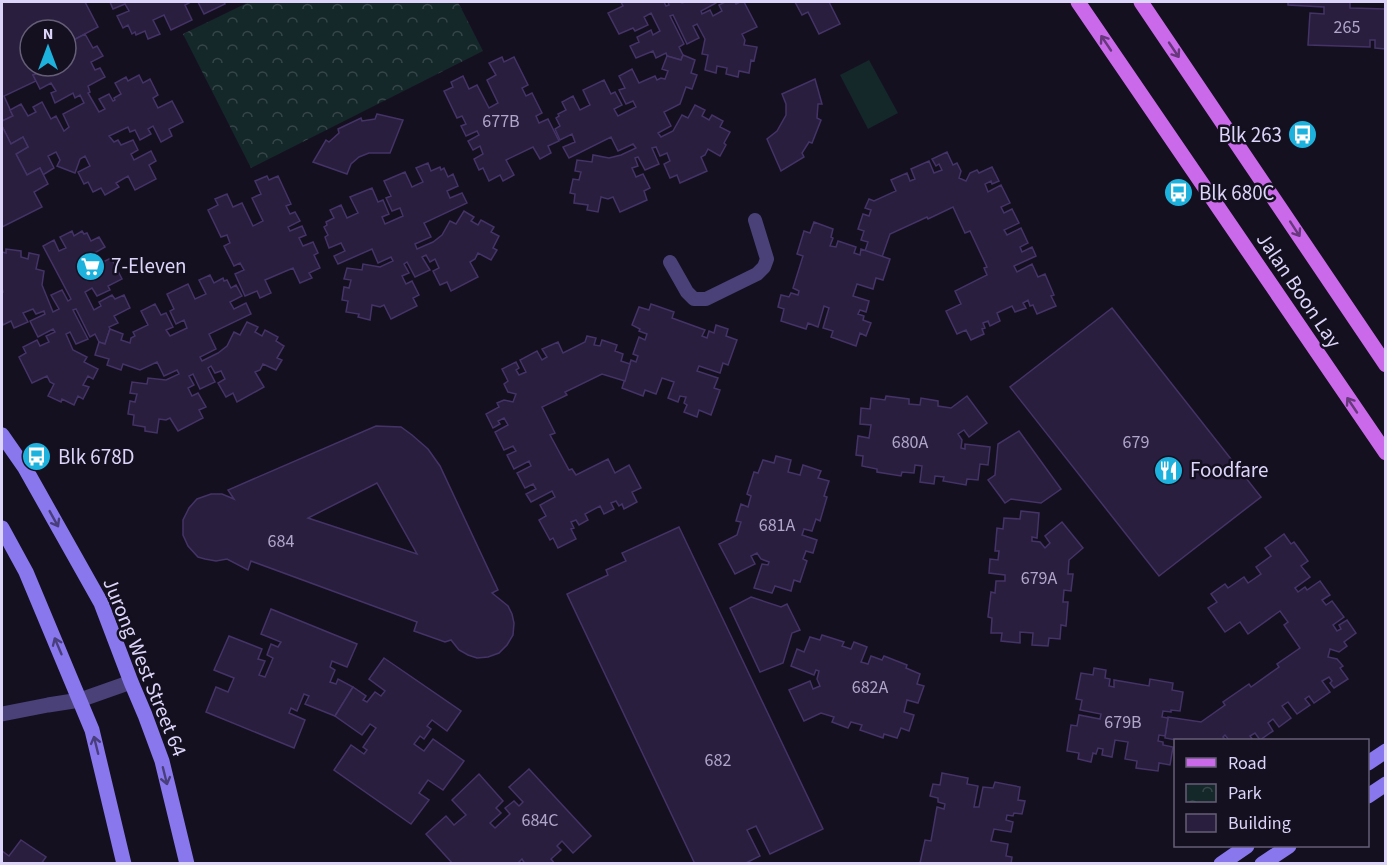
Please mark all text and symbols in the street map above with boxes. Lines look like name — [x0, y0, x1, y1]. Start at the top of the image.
house number: 265 — [1334, 15, 1360, 40]
north arrow — [18, 18, 78, 78]
text: N — [43, 23, 53, 45]
one-way arrow — [1100, 35, 1113, 52]
one-way arrow — [1168, 41, 1180, 58]
house number: 677B — [482, 109, 520, 134]
bus stop icon: Blk 263 — [1287, 119, 1319, 151]
place label: Blk 263 — [1218, 120, 1282, 150]
bus stop icon: Blk 680C — [1162, 177, 1194, 209]
place label: Blk 680C — [1199, 178, 1275, 208]
one-way arrow — [1288, 221, 1301, 238]
street label: Jalan Boon Lay — [1249, 226, 1349, 354]
supermarket icon: 7-Eleven — [74, 250, 106, 282]
place label: 7-Eleven — [111, 251, 187, 281]
one-way arrow — [1346, 397, 1358, 414]
house number: 680A — [892, 430, 929, 455]
house number: 679 — [1123, 430, 1149, 455]
bus stop icon: Blk 678D — [21, 441, 53, 473]
place label: Blk 678D — [58, 442, 135, 472]
restaurant icon: Foodfare — [1153, 454, 1185, 486]
place label: Foodfare — [1190, 455, 1268, 485]
one-way arrow — [48, 510, 60, 527]
house number: 681A — [759, 513, 796, 538]
house number: 684 — [268, 529, 294, 554]
house number: 679A — [1021, 566, 1058, 591]
street label: Jurong West Street 64 — [95, 573, 195, 761]
one-way arrow — [52, 637, 63, 655]
house number: 682A — [852, 675, 889, 700]
house number: 679B — [1104, 710, 1142, 735]
one-way arrow — [89, 736, 101, 755]
legend — [1174, 739, 1369, 847]
house number: 682 — [705, 748, 731, 773]
text: Road — [1228, 751, 1267, 776]
one-way arrow — [160, 766, 172, 785]
text: Park — [1228, 781, 1262, 806]
house number: 684C — [521, 808, 559, 833]
text: Building — [1228, 811, 1291, 836]

